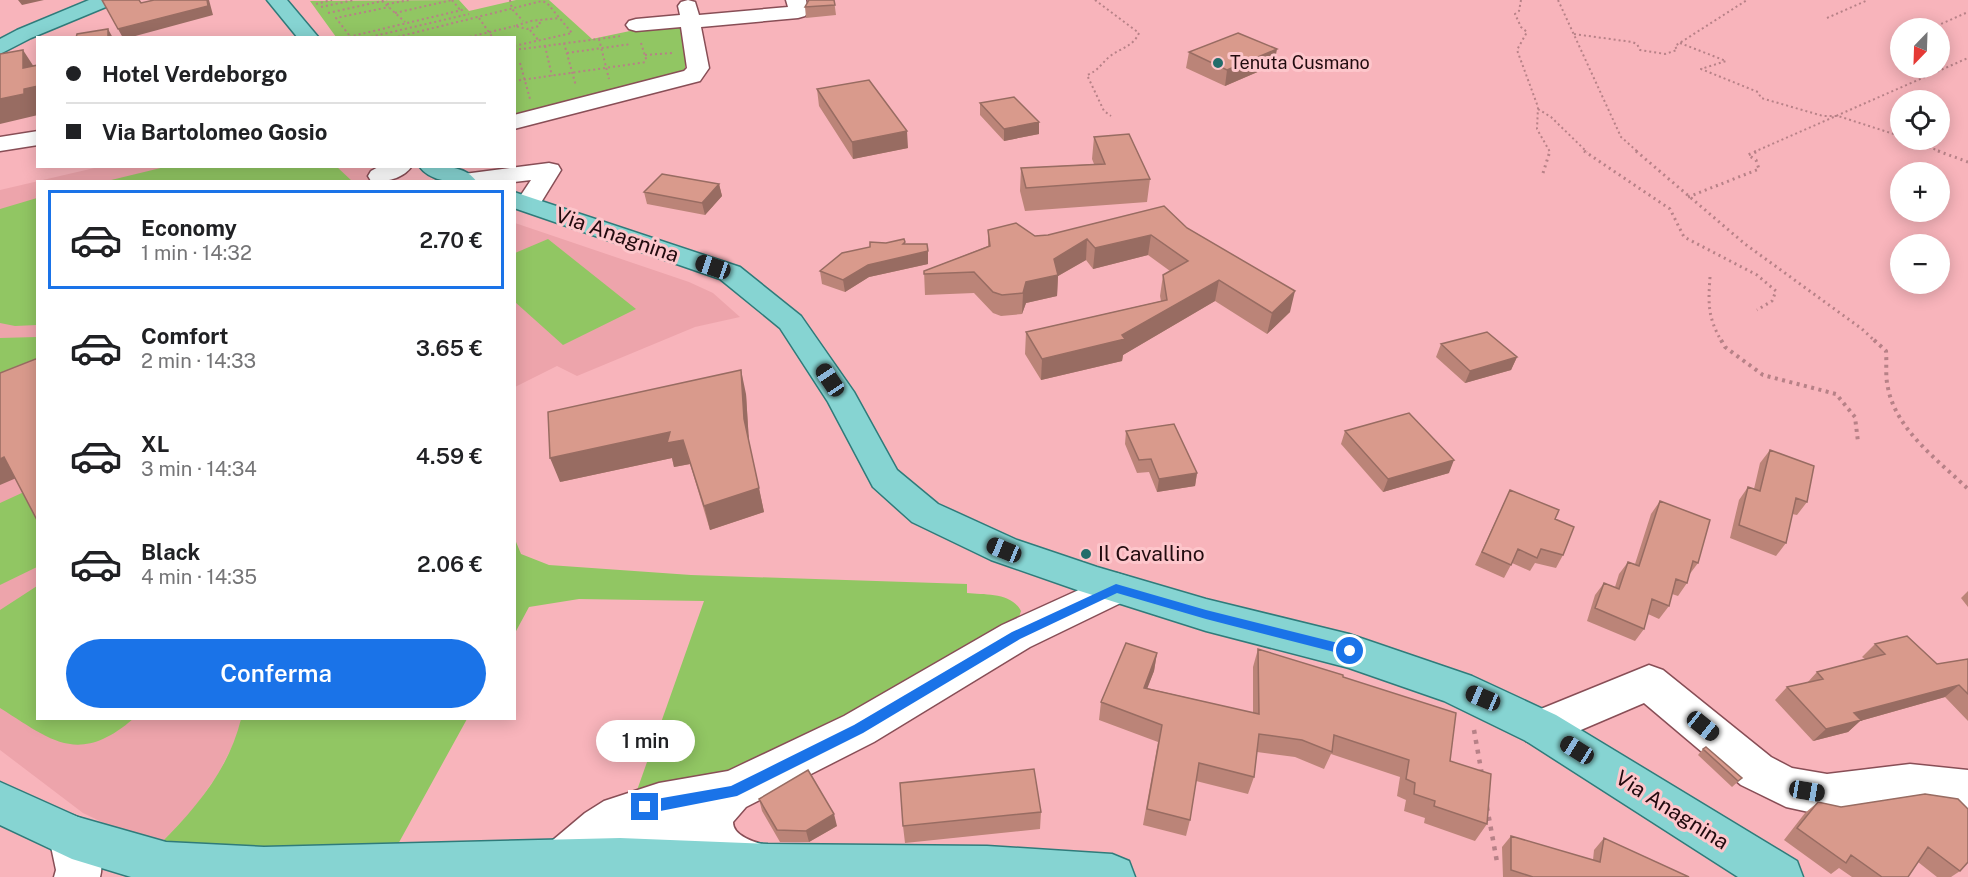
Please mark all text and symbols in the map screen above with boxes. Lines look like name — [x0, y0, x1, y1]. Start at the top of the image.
north arrow — [1890, 18, 1950, 78]
map controls — [1890, 18, 1950, 294]
place label: Tenuta Cusmano — [1230, 52, 1370, 73]
marker: Tenuta Cusmano — [1211, 56, 1225, 70]
text: Hotel Verdeborgo — [102, 61, 287, 87]
button: locate — [1890, 90, 1950, 150]
text: Via Bartolomeo Gosio — [102, 119, 327, 145]
button: + — [1890, 162, 1950, 222]
street label: Via Anagnina — [552, 202, 682, 267]
icon: car — [69, 213, 123, 267]
text: Economy — [141, 215, 237, 241]
text: 2.70 € — [419, 227, 483, 253]
button: − — [1890, 234, 1950, 294]
text: 1 min · 14:32 — [141, 241, 252, 265]
car — [693, 253, 733, 281]
icon: car — [69, 321, 123, 375]
text: Comfort — [141, 323, 228, 349]
text: 3.65 € — [416, 335, 483, 361]
text: 2 min · 14:33 — [141, 349, 256, 373]
car — [812, 360, 848, 400]
icon: car — [69, 429, 123, 483]
text: XL — [141, 431, 169, 457]
text: 4.59 € — [416, 443, 483, 469]
text: 3 min · 14:34 — [141, 457, 257, 481]
car — [984, 535, 1024, 565]
icon: car — [69, 537, 123, 591]
text: Black — [141, 539, 200, 565]
place label: Il Cavallino — [1098, 541, 1205, 566]
marker: Il Cavallino — [1079, 547, 1093, 561]
text: 2.06 € — [417, 551, 483, 577]
text: 4 min · 14:35 — [141, 565, 257, 589]
route start — [1336, 637, 1363, 664]
button: Conferma — [66, 639, 486, 708]
car — [1463, 683, 1503, 713]
car — [1683, 708, 1723, 744]
callout: 1 min — [596, 720, 694, 762]
text: 1 min — [622, 729, 669, 753]
car — [1557, 733, 1597, 767]
street label: Via Anagnina — [1611, 765, 1734, 854]
car — [1788, 779, 1826, 803]
route end — [631, 793, 658, 820]

